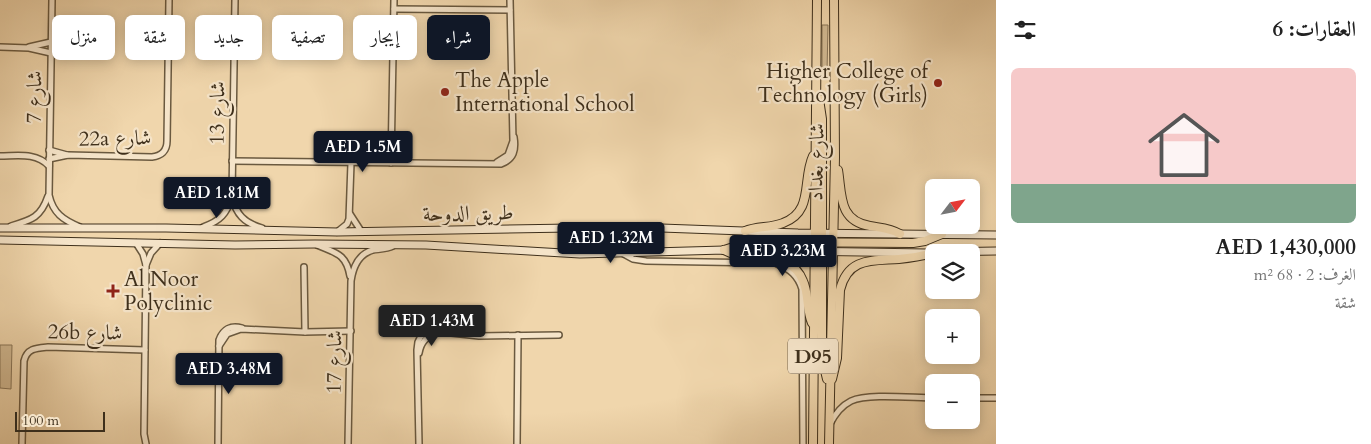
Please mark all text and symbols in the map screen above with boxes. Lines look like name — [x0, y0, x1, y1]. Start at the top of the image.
chip: منزل — [52, 15, 115, 60]
chip: شقة — [125, 15, 185, 60]
chip: جديد — [195, 15, 262, 60]
chip: تصفية — [272, 15, 343, 60]
chip: إيجار — [353, 15, 417, 60]
chip: شراء — [427, 15, 490, 60]
text: العقارات: 6 — [1272, 15, 1356, 44]
icon: filters — [1011, 16, 1039, 44]
place label: Higher College of Technology (Girls) — [758, 57, 932, 110]
place label: The Apple International School — [455, 66, 635, 119]
street label: شارع 7 — [20, 70, 52, 124]
marker: Higher College of Technology (Girls) — [932, 77, 944, 89]
street label: شارع 13 — [202, 81, 236, 145]
marker: The Apple International School — [439, 86, 451, 98]
icon: home — [1139, 100, 1229, 190]
street label: 22a شارع — [78, 123, 152, 157]
street label: شارع بغداد — [801, 123, 835, 201]
pin: AED 1.5M — [311, 130, 415, 173]
text: AED 1.5M — [325, 136, 401, 158]
pin: AED 1.81M — [160, 176, 274, 219]
north arrow — [925, 179, 980, 234]
map controls — [925, 179, 980, 429]
text: AED 1.81M — [174, 182, 260, 204]
street label: طريق الدوحة — [422, 198, 514, 229]
pin: AED 1.32M — [554, 222, 668, 264]
text: AED 1.32M — [568, 227, 654, 249]
text: AED 1,430,000 — [1216, 233, 1356, 262]
pin: AED 3.23M — [726, 234, 840, 277]
text: AED 3.23M — [740, 240, 826, 262]
button: layers — [925, 244, 980, 299]
text: الغرف: 2 · 68 m² — [1254, 264, 1356, 286]
place label: Al Noor Polyclinic — [124, 265, 212, 318]
marker: Al Noor Polyclinic — [106, 284, 120, 298]
text: شقة — [1335, 292, 1356, 314]
pin: AED 1.43M — [375, 304, 489, 347]
button: + — [925, 309, 980, 364]
text: AED 1.43M — [389, 310, 475, 332]
street label: 26b شارع — [47, 317, 123, 351]
street label: شارع 17 — [319, 330, 353, 394]
road number: D95 — [788, 338, 838, 374]
pin: AED 3.48M — [172, 352, 286, 395]
text: AED 3.48M — [186, 358, 272, 380]
button: − — [925, 374, 980, 429]
scale bar — [15, 409, 105, 432]
text: 100 m — [22, 411, 59, 430]

